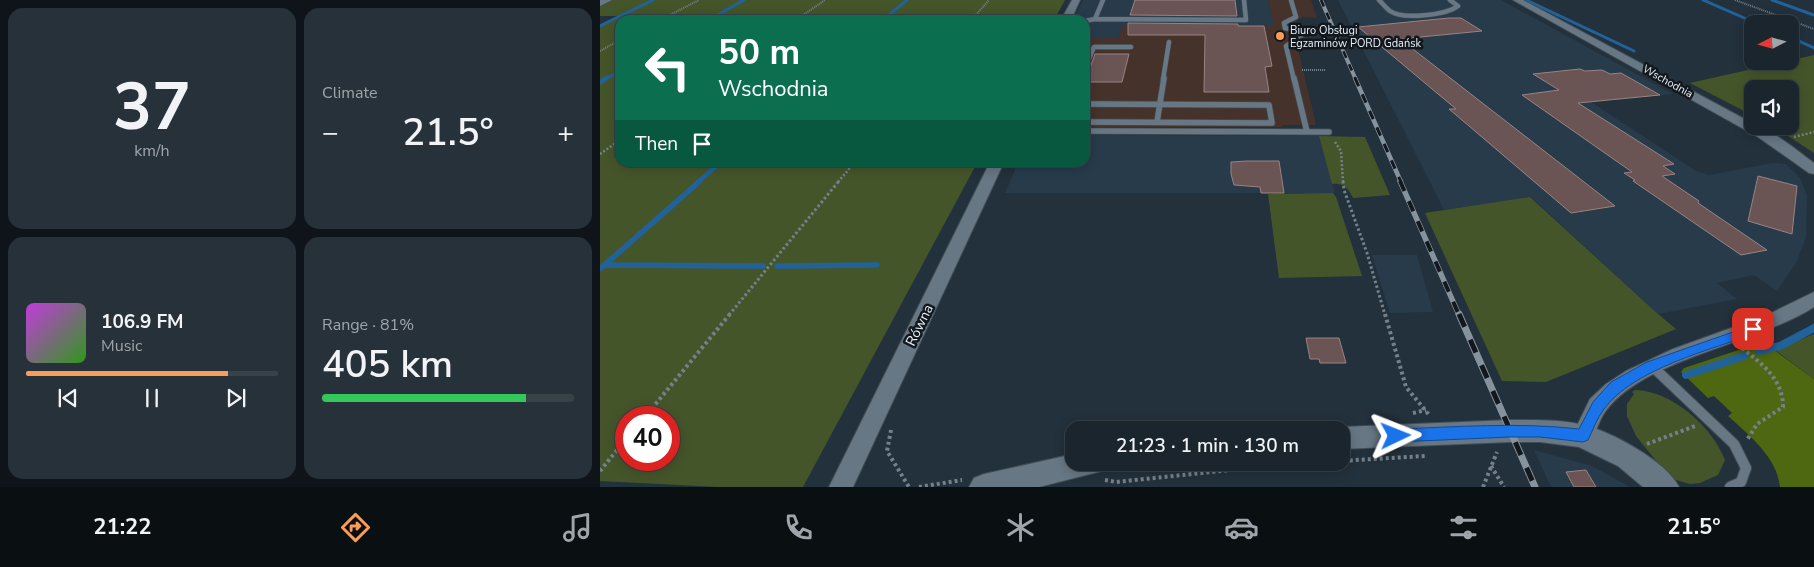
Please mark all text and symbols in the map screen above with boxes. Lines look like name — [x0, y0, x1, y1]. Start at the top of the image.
north arrow — [1744, 15, 1799, 70]
map controls — [1744, 15, 1799, 135]
place label: Biuro Obsługi Egzaminów PORD Gdańsk — [1290, 23, 1421, 51]
text: 50 m — [718, 29, 800, 76]
marker: Biuro Obsługi Egzaminów PORD Gdańsk — [1274, 30, 1286, 42]
icon: left — [635, 35, 700, 100]
street label: Wschodnia — [1640, 61, 1696, 101]
text: 37 — [113, 63, 191, 152]
text: Wschodnia — [718, 74, 829, 104]
button: sound — [1744, 80, 1799, 135]
text: Climate — [322, 82, 377, 104]
text: 21.5° — [402, 107, 494, 158]
text: − — [322, 114, 339, 152]
text: + — [557, 114, 574, 152]
icon: arrive — [688, 130, 716, 158]
text: Then — [635, 131, 678, 157]
text: km/h — [134, 140, 170, 162]
street label: Równa — [901, 301, 938, 349]
pin — [1732, 308, 1774, 350]
text: 106.9 FM — [101, 309, 184, 335]
text: Range · 81% — [322, 314, 414, 336]
icon: arrive — [1739, 315, 1767, 343]
text: Music — [101, 335, 142, 357]
text: 405 km — [322, 339, 453, 390]
icon: previous — [54, 384, 82, 412]
icon: pause — [138, 384, 166, 412]
icon: next — [222, 384, 250, 412]
speed limit sign: 40 — [615, 406, 680, 471]
position arrow — [1369, 409, 1421, 461]
text: 21:23 · 1 min · 130 m — [1116, 433, 1299, 459]
icon: directions — [338, 510, 373, 545]
icon: music — [560, 510, 595, 545]
icon: phone — [781, 510, 816, 545]
icon: climate — [1003, 510, 1038, 545]
icon: car — [1224, 510, 1259, 545]
icon: filters — [1446, 510, 1481, 545]
text: 21:22 — [93, 512, 152, 542]
text: 21.5° — [1667, 512, 1721, 542]

